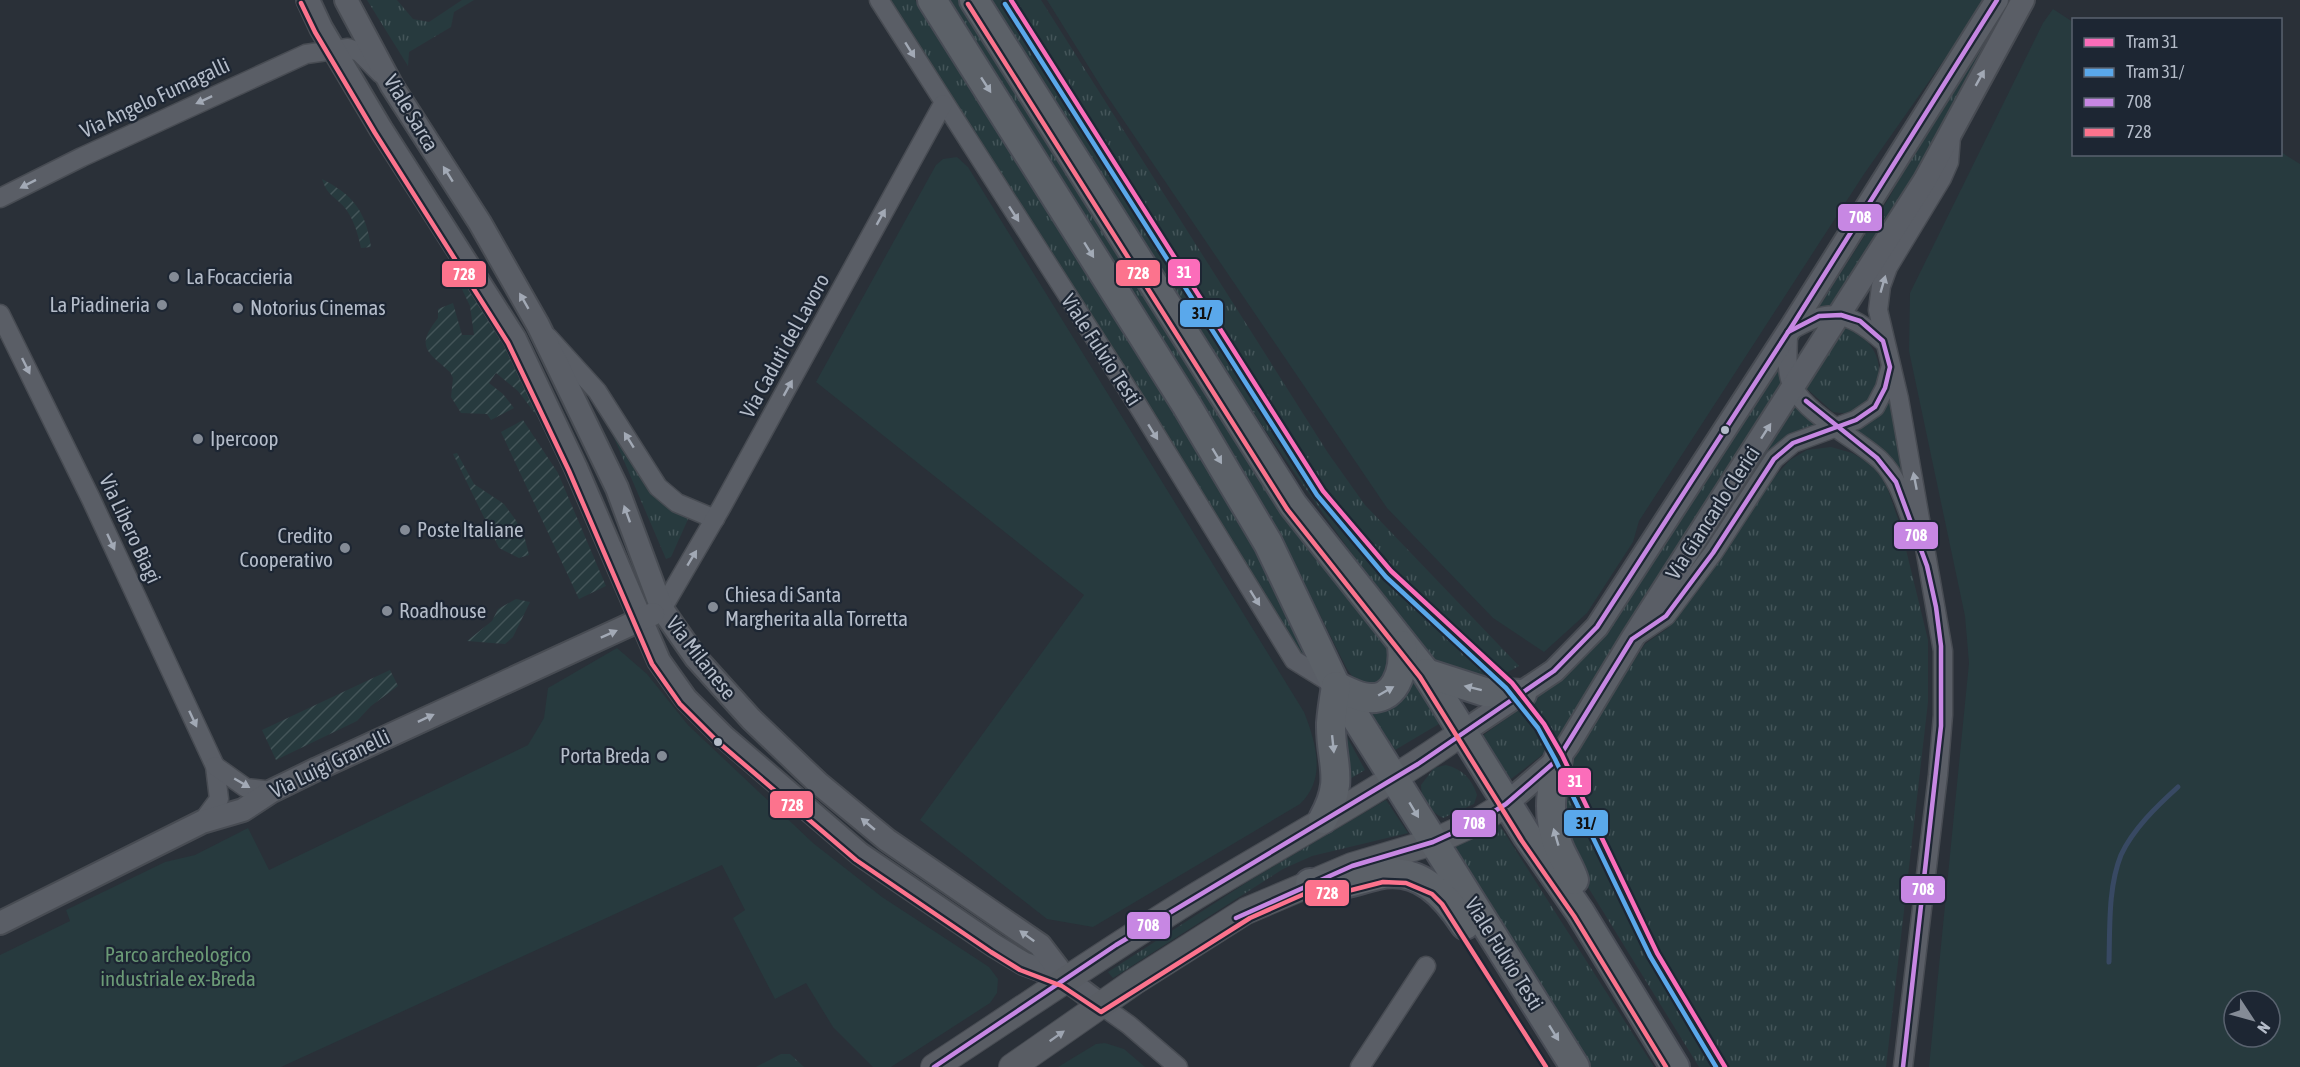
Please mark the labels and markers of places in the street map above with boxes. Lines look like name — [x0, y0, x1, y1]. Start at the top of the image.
place label: La Focaccieria — [186, 264, 293, 288]
marker: La Focaccieria — [167, 270, 181, 284]
place label: La Piadineria — [49, 292, 150, 316]
place label: Notorius Cinemas — [250, 295, 386, 319]
marker: La Piadineria — [155, 298, 169, 312]
marker: Notorius Cinemas — [231, 301, 245, 315]
unlabelled marker — [1719, 424, 1731, 436]
place label: Ipercoop — [210, 426, 279, 450]
marker: Ipercoop — [191, 432, 205, 446]
place label: Poste Italiane — [417, 517, 524, 541]
place label: Credito Cooperativo — [240, 523, 333, 571]
marker: Poste Italiane — [398, 523, 412, 537]
marker: Credito Cooperativo — [338, 541, 352, 555]
place label: Chiesa di Santa Margherita alla Torretta — [725, 582, 908, 630]
place label: Roadhouse — [399, 598, 486, 622]
marker: Chiesa di Santa Margherita alla Torretta — [706, 600, 720, 614]
marker: Roadhouse — [380, 604, 394, 618]
unlabelled marker — [712, 736, 724, 748]
place label: Porta Breda — [560, 743, 650, 767]
marker: Porta Breda — [655, 749, 669, 763]

